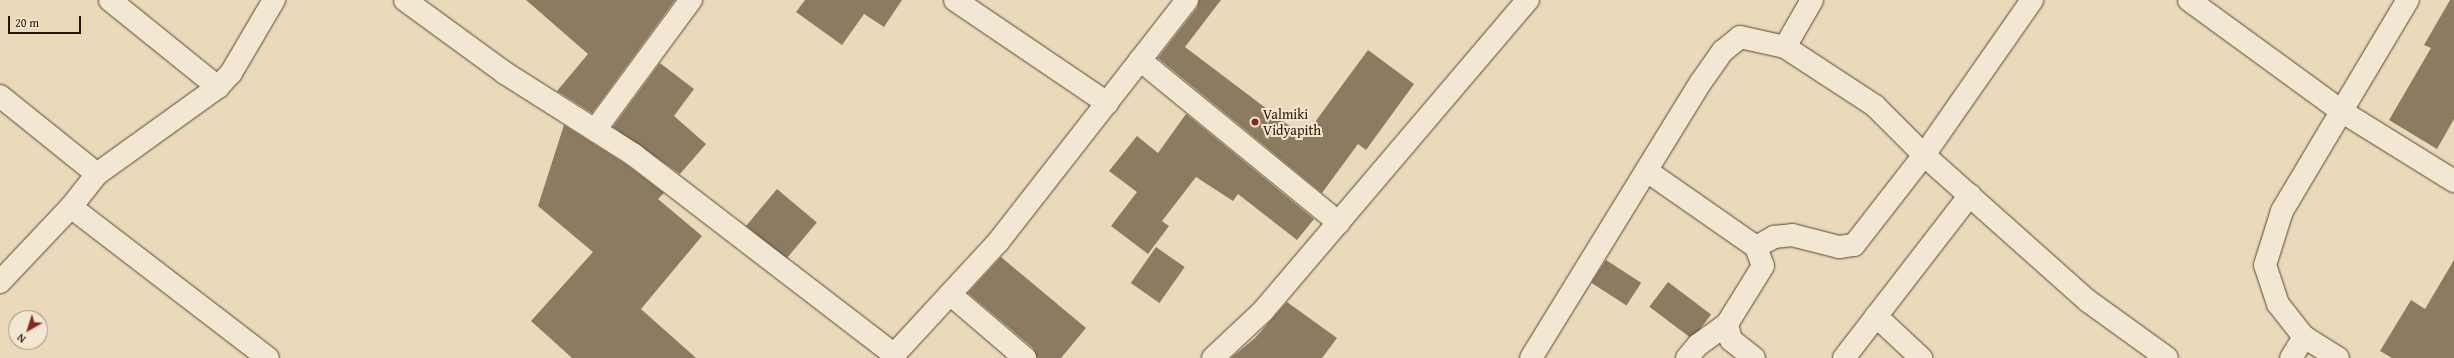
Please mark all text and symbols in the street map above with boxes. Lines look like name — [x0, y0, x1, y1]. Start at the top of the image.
scale bar — [10, 8, 83, 34]
text: 20 m — [15, 14, 39, 31]
place label: Valmiki Vidyapith — [1263, 106, 1321, 138]
marker: Valmiki Vidyapith — [1250, 117, 1260, 127]
north arrow — [8, 310, 48, 350]
text: N — [13, 330, 29, 347]

